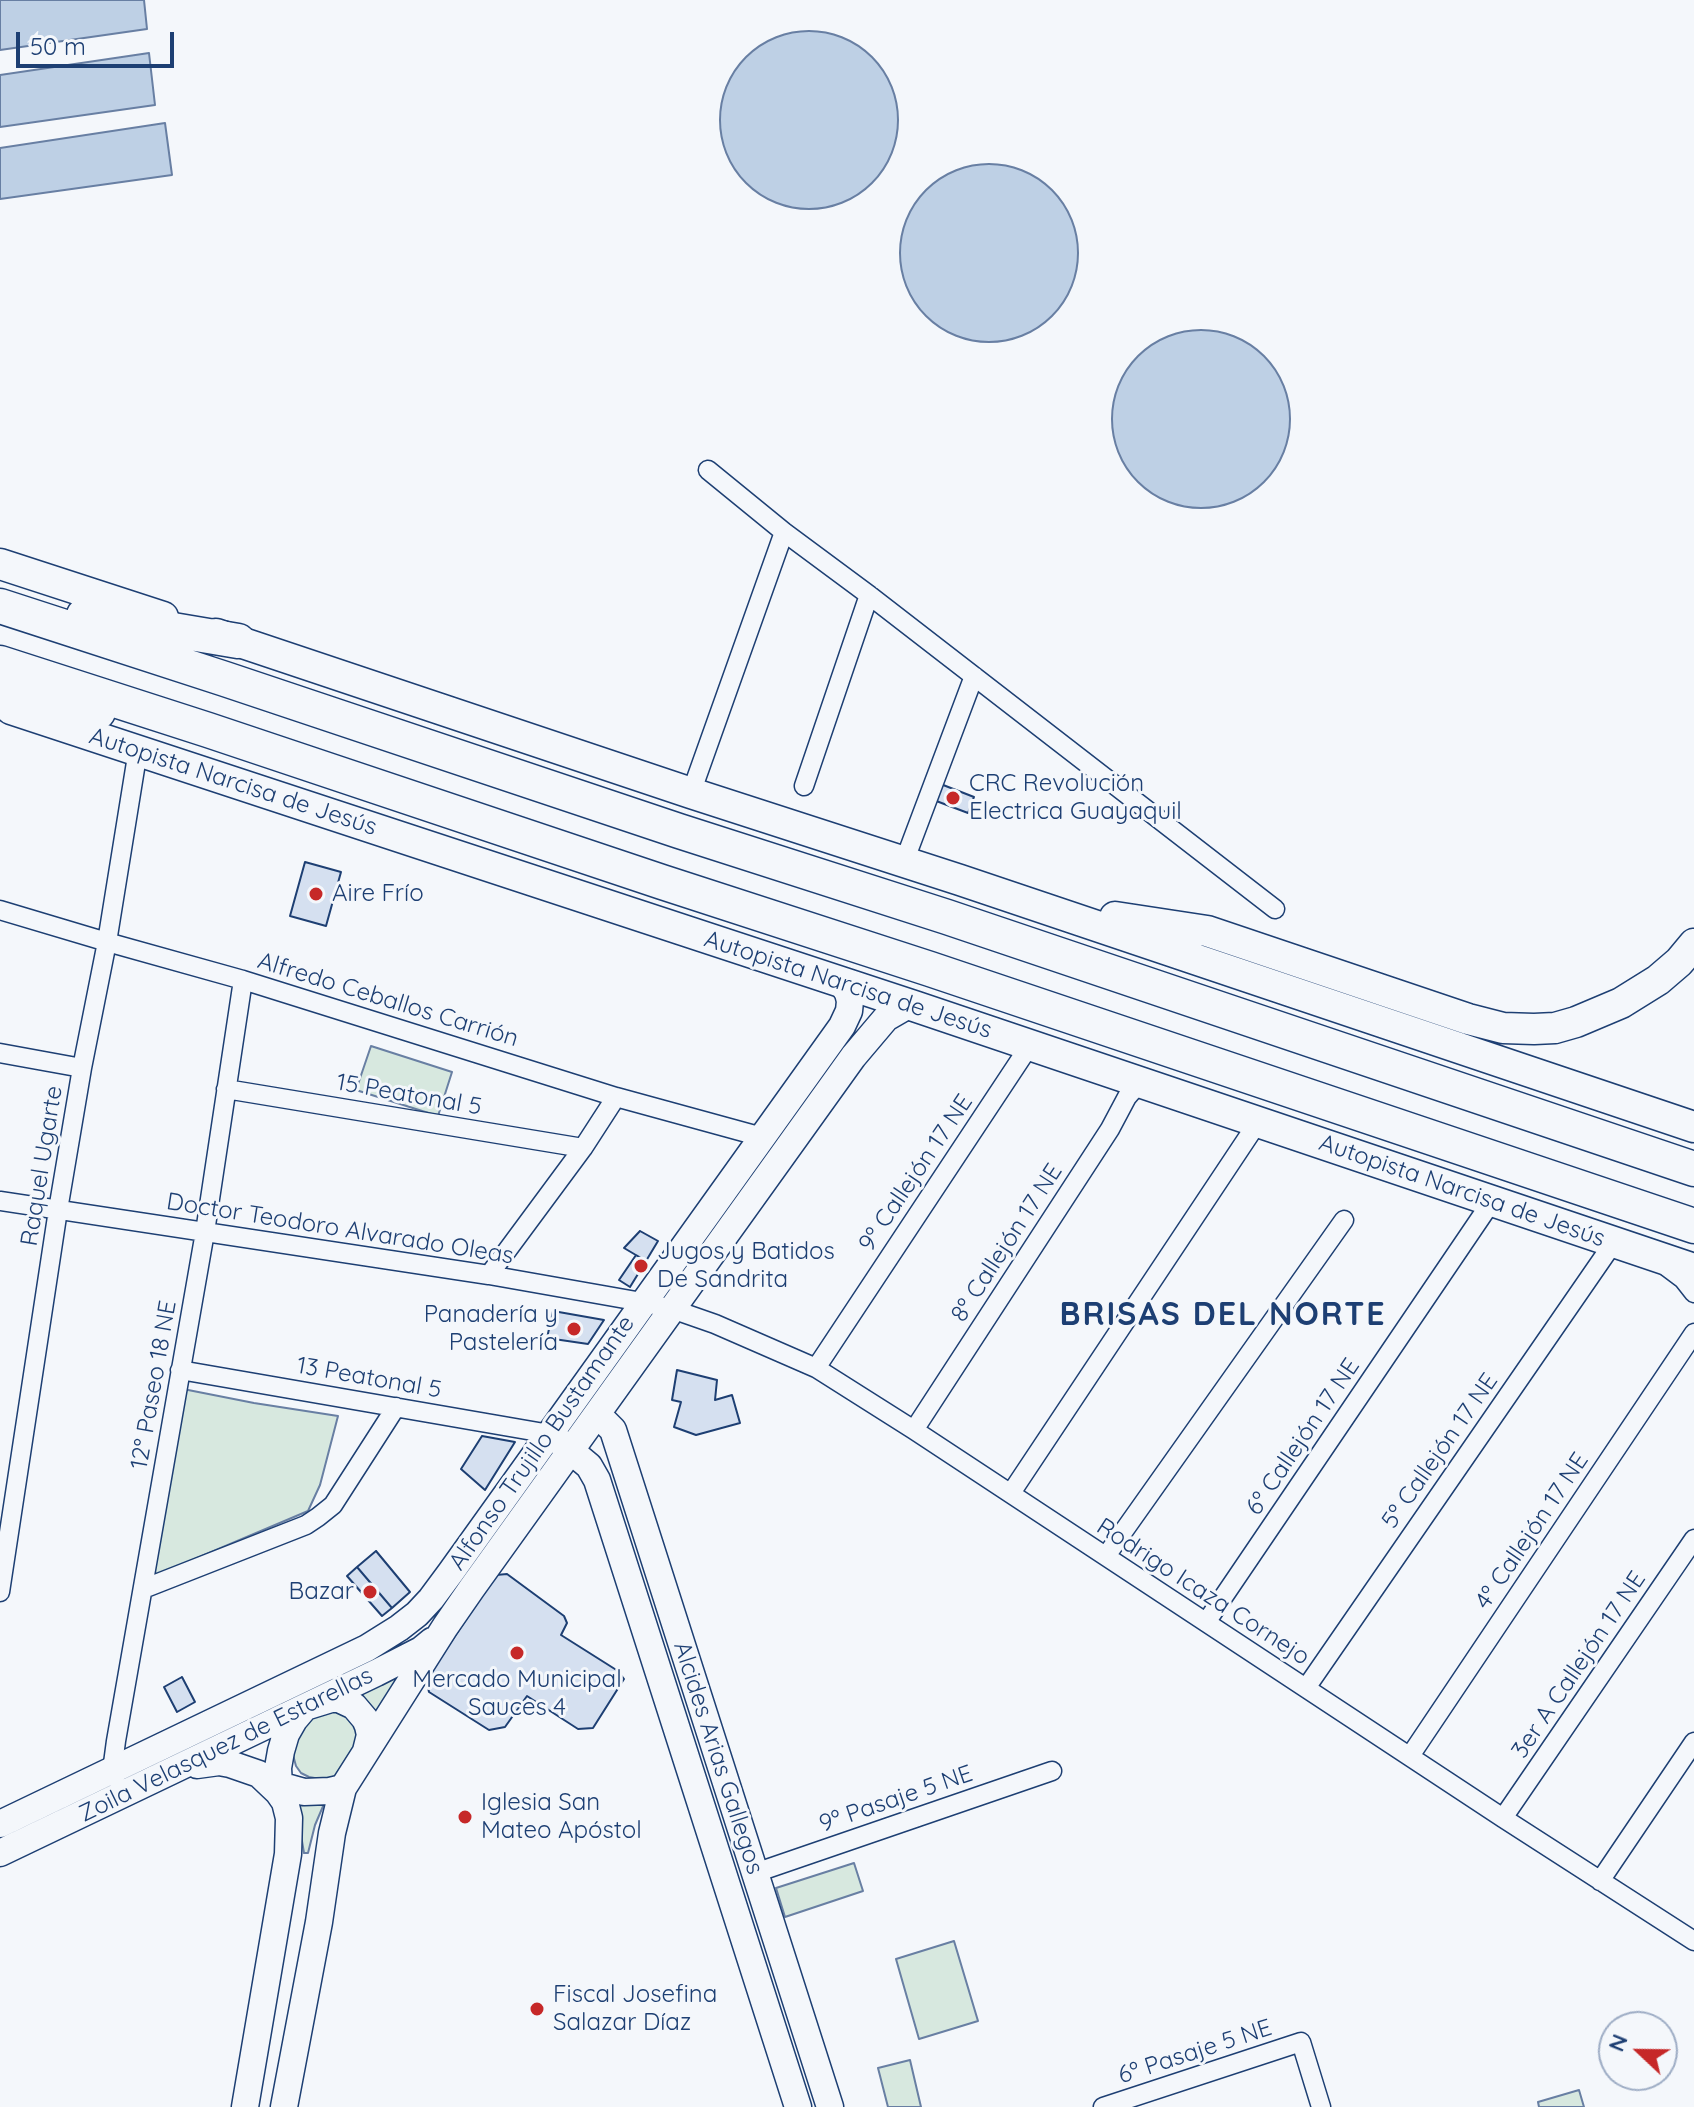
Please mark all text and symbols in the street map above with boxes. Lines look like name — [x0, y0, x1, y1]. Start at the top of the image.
scale bar — [20, 16, 178, 66]
text: 50 m — [30, 31, 86, 61]
street label: Autopista Narcisa de Jesús — [86, 722, 380, 842]
place label: CRC Revolución Electrica Guayaquil — [969, 770, 1182, 826]
marker: CRC Revolución Electrica Guayaquil — [944, 789, 962, 807]
place label: Aire Frío — [332, 880, 424, 908]
marker: Aire Frío — [307, 885, 325, 903]
street label: Autopista Narcisa de Jesús — [701, 925, 995, 1045]
street label: Alfredo Ceballos Carrión — [254, 947, 522, 1053]
street label: 15 Peatonal 5 — [334, 1068, 484, 1122]
street label: Raquel Ugarte — [15, 1084, 69, 1248]
street label: 9º Callejón 17 NE — [853, 1089, 979, 1257]
street label: Autopista Narcisa de Jesús — [1315, 1128, 1609, 1254]
street label: 8º Callejón 17 NE — [945, 1159, 1069, 1327]
street label: Doctor Teodoro Alvarado Oleas — [164, 1187, 516, 1271]
place label: Jugos y Batidos De Sandrita — [657, 1238, 835, 1294]
marker: Jugos y Batidos De Sandrita — [632, 1257, 650, 1275]
district label: BRISAS DEL NORTE — [1059, 1296, 1387, 1334]
street label: 12° Paseo 18 NE — [125, 1298, 183, 1472]
place label: Panadería y Pastelería — [424, 1301, 558, 1357]
street label: Alfonso Trujillo Bustamante — [443, 1310, 641, 1576]
marker: Panadería y Pastelería — [565, 1320, 583, 1338]
street label: 13 Peatonal 5 — [294, 1351, 444, 1405]
street label: 6º Callejón 17 NE — [1240, 1353, 1366, 1521]
street label: 5º Callejón 17 NE — [1376, 1368, 1504, 1534]
street label: 4º Callejón 17 NE — [1469, 1447, 1595, 1615]
street label: Rodrigo Icaza Cornejo — [1091, 1512, 1315, 1672]
street label: 3er A Callejón 17 NE — [1506, 1566, 1652, 1764]
place label: Bazar — [289, 1578, 354, 1606]
marker: Bazar — [361, 1583, 379, 1601]
street label: Alcides Arias Gallegos — [667, 1638, 769, 1878]
marker: Mercado Municipal Sauces 4 — [508, 1644, 526, 1662]
street label: Zoila Velasquez de Estarellas — [75, 1661, 377, 1829]
place label: Mercado Municipal Sauces 4 — [412, 1666, 622, 1722]
street label: 9º Pasaje 5 NE — [815, 1759, 977, 1839]
place label: Iglesia San Mateo Apóstol — [481, 1789, 642, 1845]
marker: Iglesia San Mateo Apóstol — [456, 1808, 474, 1826]
place label: Fiscal Josefina Salazar Díaz — [553, 1981, 717, 2037]
marker: Fiscal Josefina Salazar Díaz — [528, 2000, 546, 2018]
north arrow — [1598, 2011, 1678, 2091]
street label: 6º Pasaje 5 NE — [1115, 2014, 1275, 2090]
text: N — [1602, 2030, 1634, 2056]

